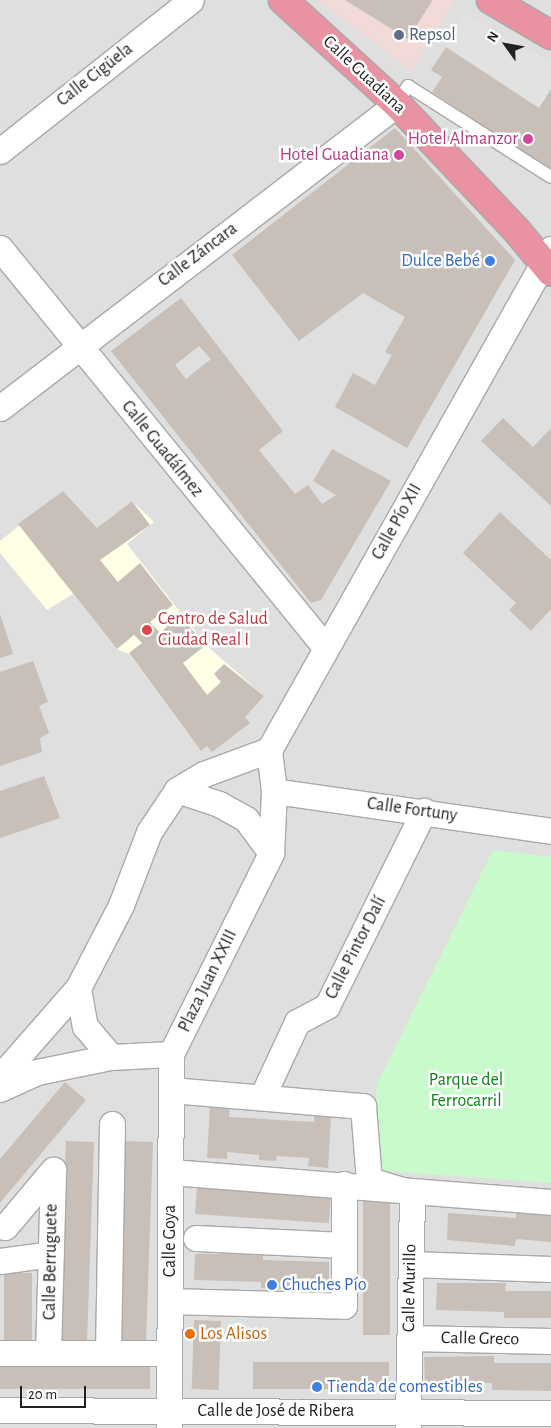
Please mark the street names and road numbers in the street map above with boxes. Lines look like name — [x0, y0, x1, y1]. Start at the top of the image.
street label: Calle Guadiana — [318, 31, 410, 119]
street label: Calle Cigüela — [53, 39, 137, 111]
street label: Calle Záncara — [154, 218, 242, 292]
street label: Calle Guadálmez — [116, 396, 208, 502]
street label: Calle Pío XII — [367, 480, 427, 564]
street label: Calle Fortuny — [366, 793, 458, 827]
street label: Calle Pintor Dalí — [321, 893, 391, 1003]
street label: Plaza Juan XXIII — [174, 926, 242, 1036]
street label: Calle Berruguete — [39, 1204, 63, 1320]
street label: Calle Goya — [159, 1205, 181, 1277]
street label: Calle Murillo — [398, 1244, 422, 1332]
street label: Calle Greco — [441, 1328, 519, 1350]
street label: Calle de José de Ribera — [198, 1400, 354, 1422]

